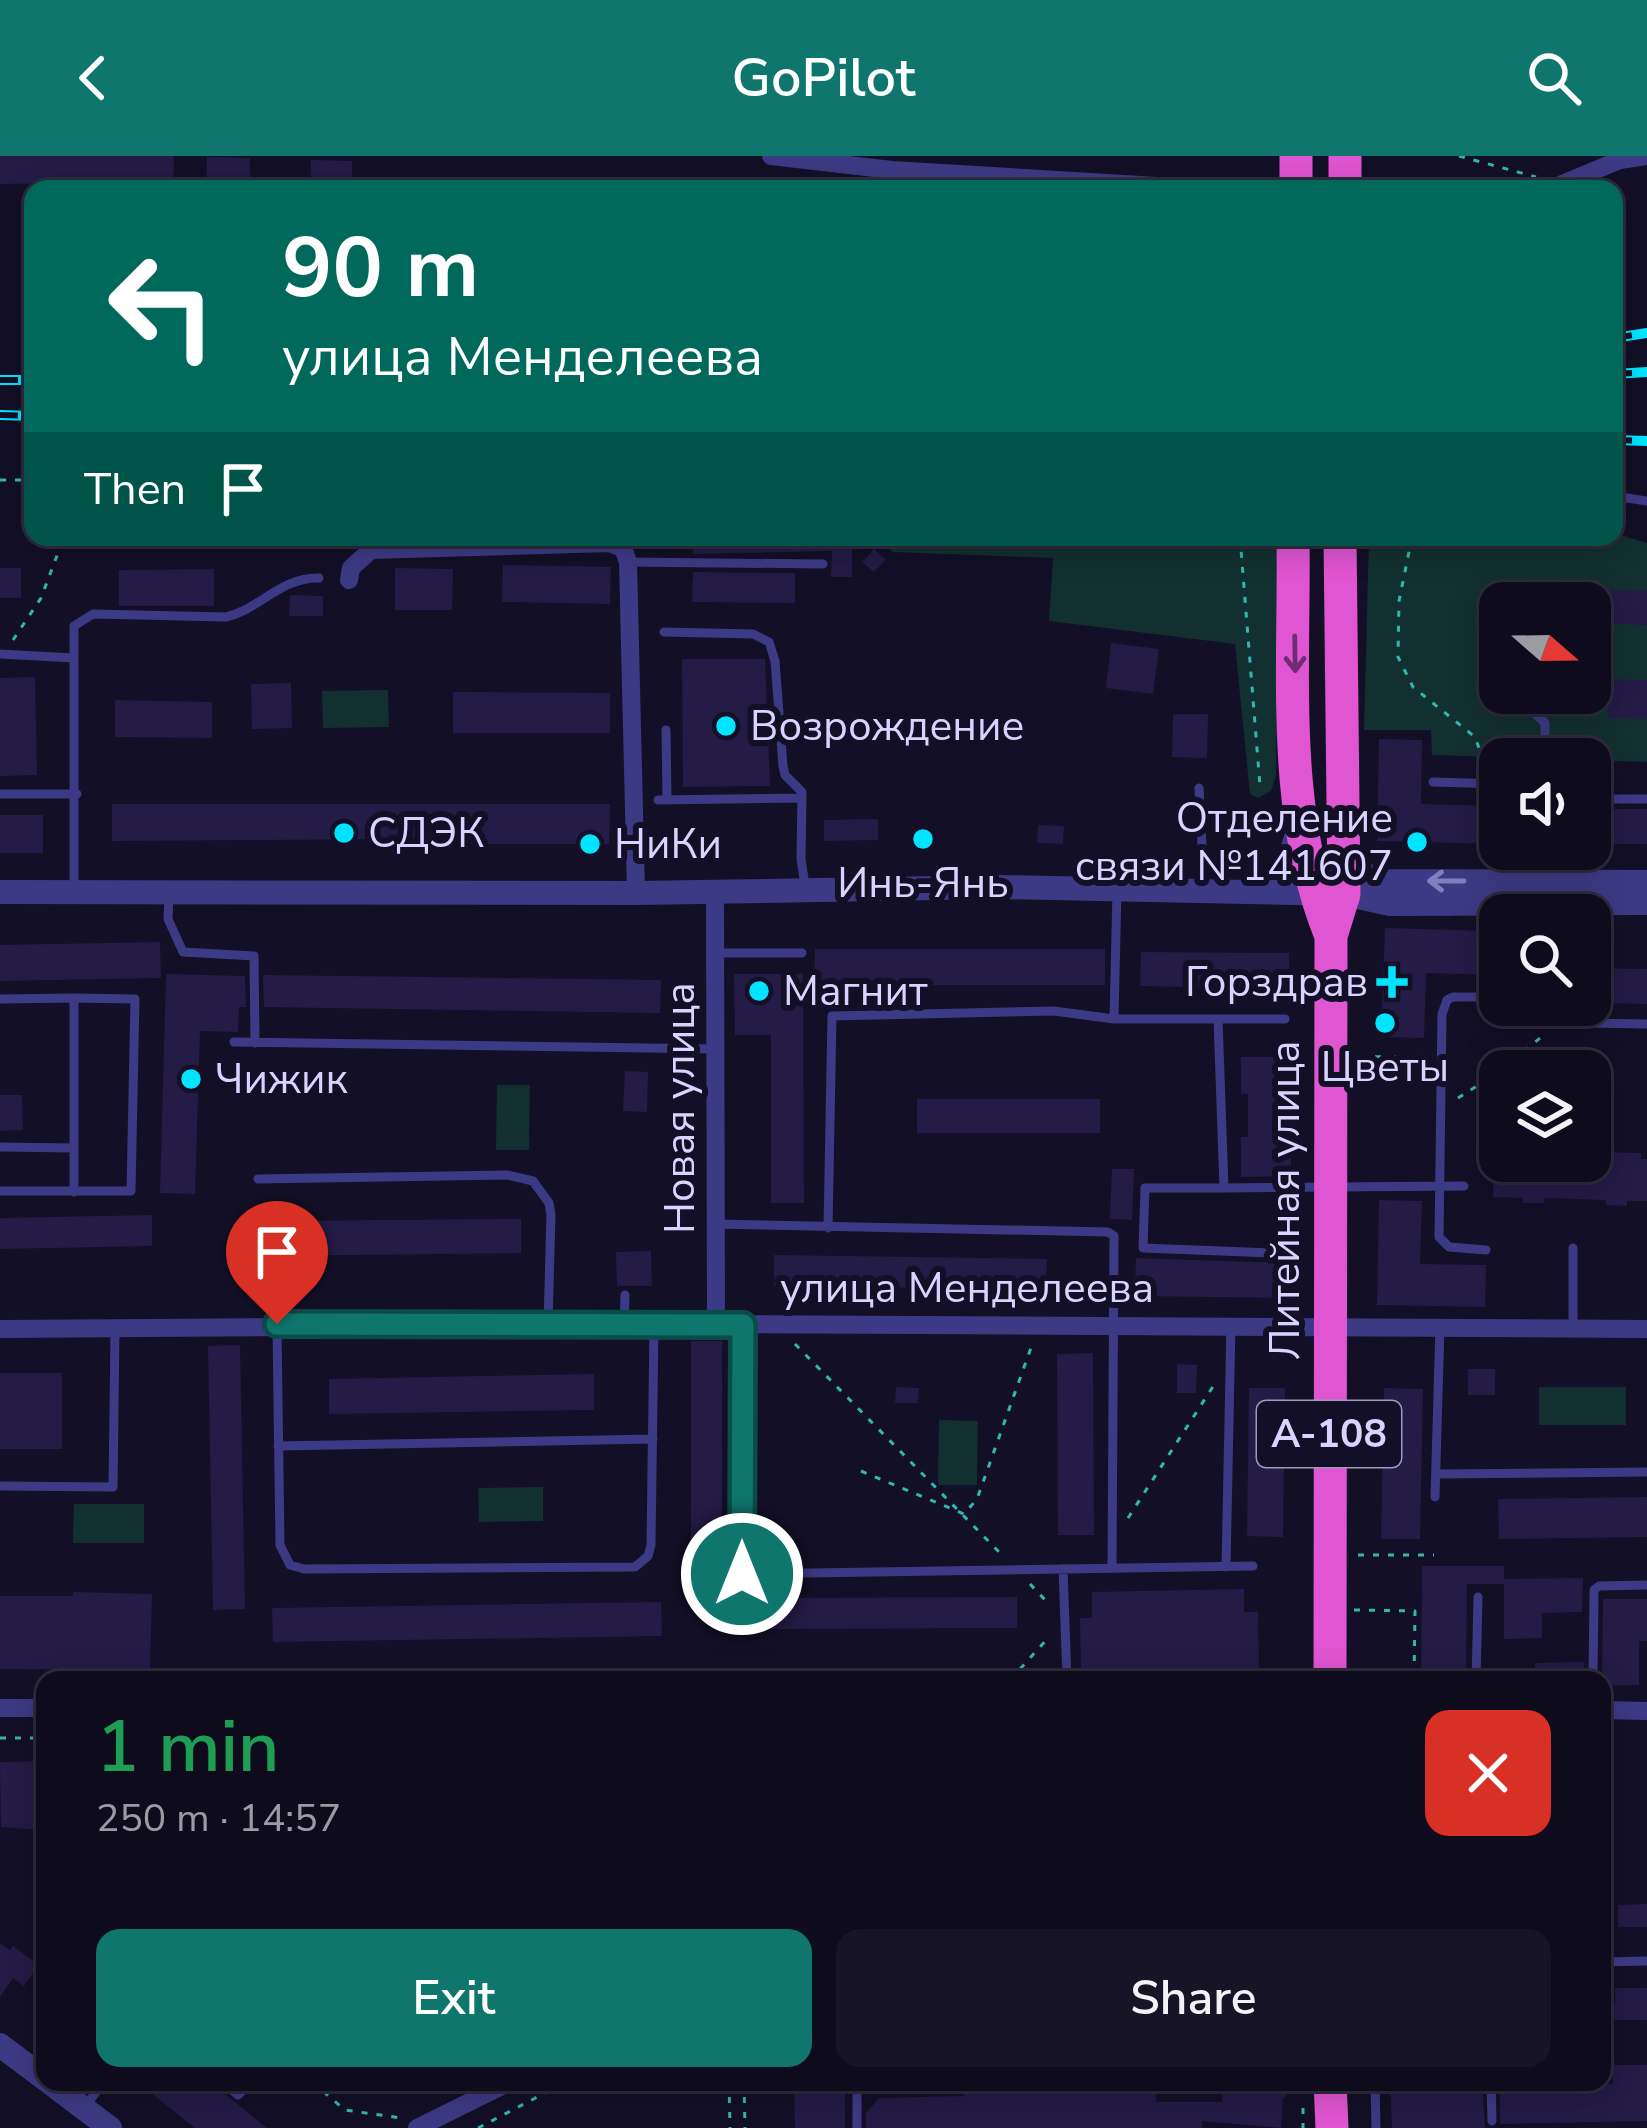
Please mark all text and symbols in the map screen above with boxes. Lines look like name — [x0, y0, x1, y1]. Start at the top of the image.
text: GoPilot — [732, 41, 915, 115]
icon: back — [60, 45, 126, 111]
icon: search — [1521, 45, 1587, 111]
text: 90 m — [282, 211, 479, 326]
icon: left — [84, 228, 240, 384]
text: улица Менделеева — [282, 320, 763, 394]
icon: arrive — [210, 456, 276, 522]
text: Then — [84, 459, 186, 520]
north arrow — [1479, 582, 1611, 714]
map controls — [1479, 582, 1611, 1182]
one-way arrow — [1283, 634, 1306, 673]
place label: Возрождение — [750, 698, 1024, 755]
marker: Возрождение — [713, 713, 739, 739]
button: sound — [1479, 738, 1611, 870]
place label: Отделение связи №141607 — [1075, 790, 1393, 895]
place label: СДЭК — [368, 805, 484, 862]
place label: НиКи — [614, 816, 722, 873]
marker: СДЭК — [331, 820, 357, 846]
marker: Инь-Янь — [910, 826, 936, 852]
marker: Отделение связи №141607 — [1404, 829, 1430, 855]
marker: НиКи — [577, 831, 603, 857]
place label: Инь-Янь — [837, 855, 1009, 912]
one-way arrow — [1427, 870, 1466, 892]
button: search — [1479, 894, 1611, 1026]
place label: Горздрав — [1185, 954, 1368, 1011]
place label: Магнит — [783, 963, 928, 1020]
marker: Горздрав — [1379, 969, 1405, 995]
marker: Магнит — [746, 978, 772, 1004]
street label: Новая улица — [652, 982, 709, 1234]
marker: Цветы — [1372, 1010, 1398, 1036]
place label: Цветы — [1321, 1039, 1449, 1096]
street label: Литейная улица — [1257, 1040, 1314, 1360]
button: layers — [1479, 1050, 1611, 1182]
place label: Чижик — [215, 1051, 348, 1108]
marker: Чижик — [178, 1066, 204, 1092]
pin — [226, 1201, 328, 1324]
icon: arrive — [244, 1219, 310, 1285]
street label: улица Менделеева — [780, 1260, 1154, 1317]
road number: А-108 — [1257, 1401, 1401, 1467]
position arrow — [679, 1511, 805, 1637]
text: 1 min — [96, 1698, 279, 1796]
button: close — [1425, 1710, 1551, 1836]
text: 250 m · 14:57 — [96, 1792, 341, 1845]
button: Exit — [96, 1929, 812, 2067]
button: Share — [836, 1929, 1551, 2067]

